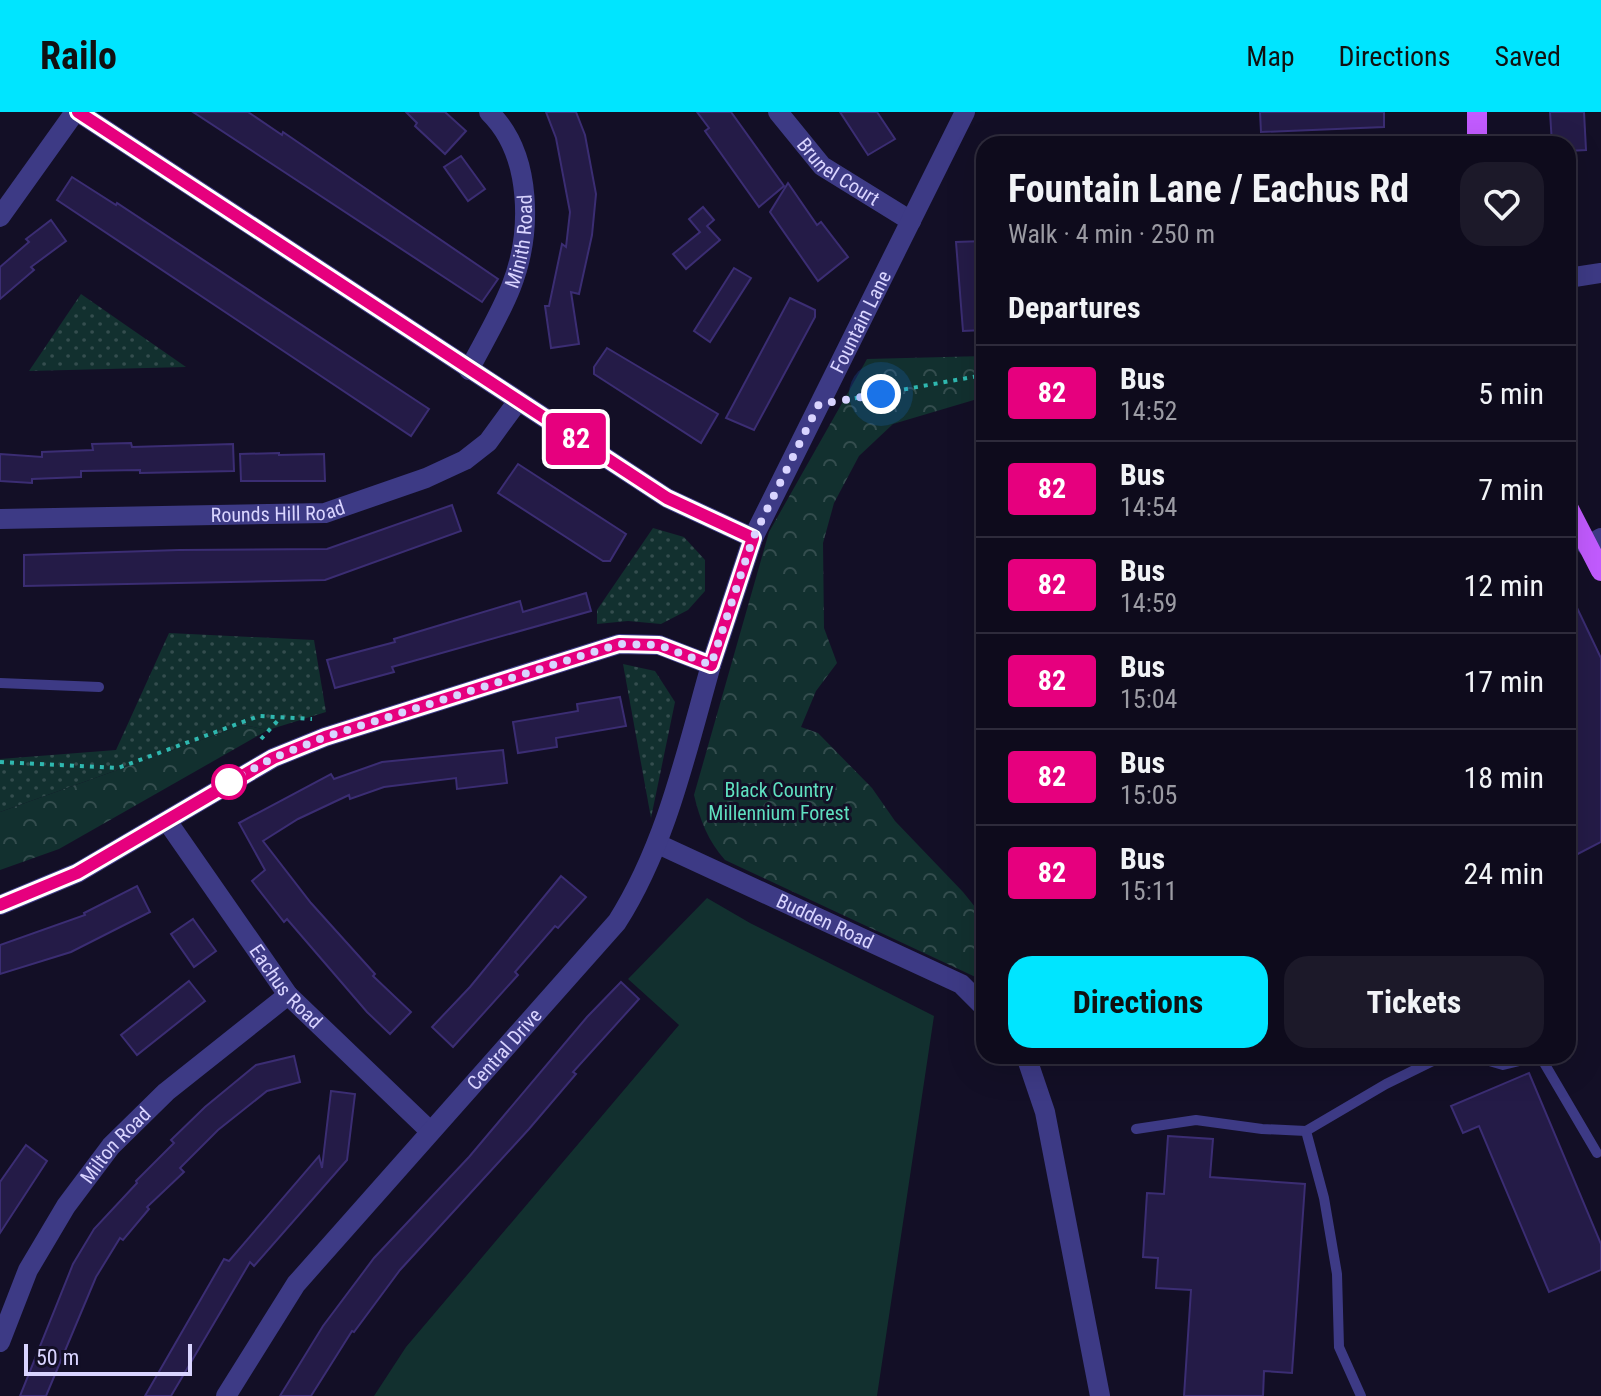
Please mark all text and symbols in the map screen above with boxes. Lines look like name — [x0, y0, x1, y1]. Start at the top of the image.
text: Railo — [40, 34, 117, 78]
text: Map — [1246, 40, 1295, 73]
text: Directions — [1339, 40, 1450, 73]
text: Saved — [1494, 40, 1561, 73]
street label: Brunel Court — [792, 133, 884, 211]
button: heart — [1460, 162, 1544, 246]
text: Fountain Lane / Eachus Rd — [1008, 167, 1409, 211]
street label: Minith Road — [500, 194, 537, 291]
text: Walk · 4 min · 250 m — [1008, 219, 1215, 249]
street label: Fountain Lane — [825, 267, 896, 377]
text: Departures — [1008, 290, 1141, 325]
text: Bus — [1120, 361, 1165, 396]
your location — [861, 374, 901, 414]
text: 82 — [1038, 376, 1066, 409]
text: 5 min — [1478, 376, 1544, 411]
text: 14:52 — [1120, 396, 1177, 426]
line badge: 82 — [540, 413, 612, 465]
text: 82 — [562, 422, 590, 455]
text: Bus — [1120, 457, 1165, 492]
text: 82 — [1038, 472, 1066, 505]
text: 7 min — [1478, 472, 1544, 507]
text: 14:54 — [1120, 492, 1177, 522]
street label: Rounds Hill Road — [210, 495, 348, 527]
text: Bus — [1120, 553, 1165, 588]
text: 82 — [1038, 568, 1066, 601]
text: 12 min — [1463, 568, 1544, 603]
text: 14:59 — [1120, 588, 1177, 618]
text: Bus — [1120, 649, 1165, 684]
text: 82 — [1038, 664, 1066, 697]
text: 17 min — [1463, 664, 1544, 699]
text: 15:04 — [1120, 684, 1177, 714]
text: Bus — [1120, 745, 1165, 780]
text: 82 — [1038, 760, 1066, 793]
text: 18 min — [1463, 760, 1544, 795]
unlabelled marker — [212, 765, 246, 799]
park label: Black Country Millennium Forest — [708, 778, 850, 825]
text: 15:05 — [1120, 780, 1177, 810]
text: Bus — [1120, 841, 1165, 876]
text: 82 — [1038, 856, 1066, 889]
text: 24 min — [1463, 856, 1544, 891]
text: 15:11 — [1120, 876, 1177, 906]
street label: Budden Road — [773, 888, 877, 954]
street label: Eachus Road — [244, 940, 327, 1033]
button: Directions — [1008, 956, 1268, 1048]
button: Tickets — [1284, 956, 1544, 1048]
street label: Central Drive — [462, 1003, 547, 1095]
street label: Milton Road — [75, 1102, 156, 1188]
scale bar — [24, 1340, 192, 1376]
text: 50 m — [36, 1345, 79, 1370]

